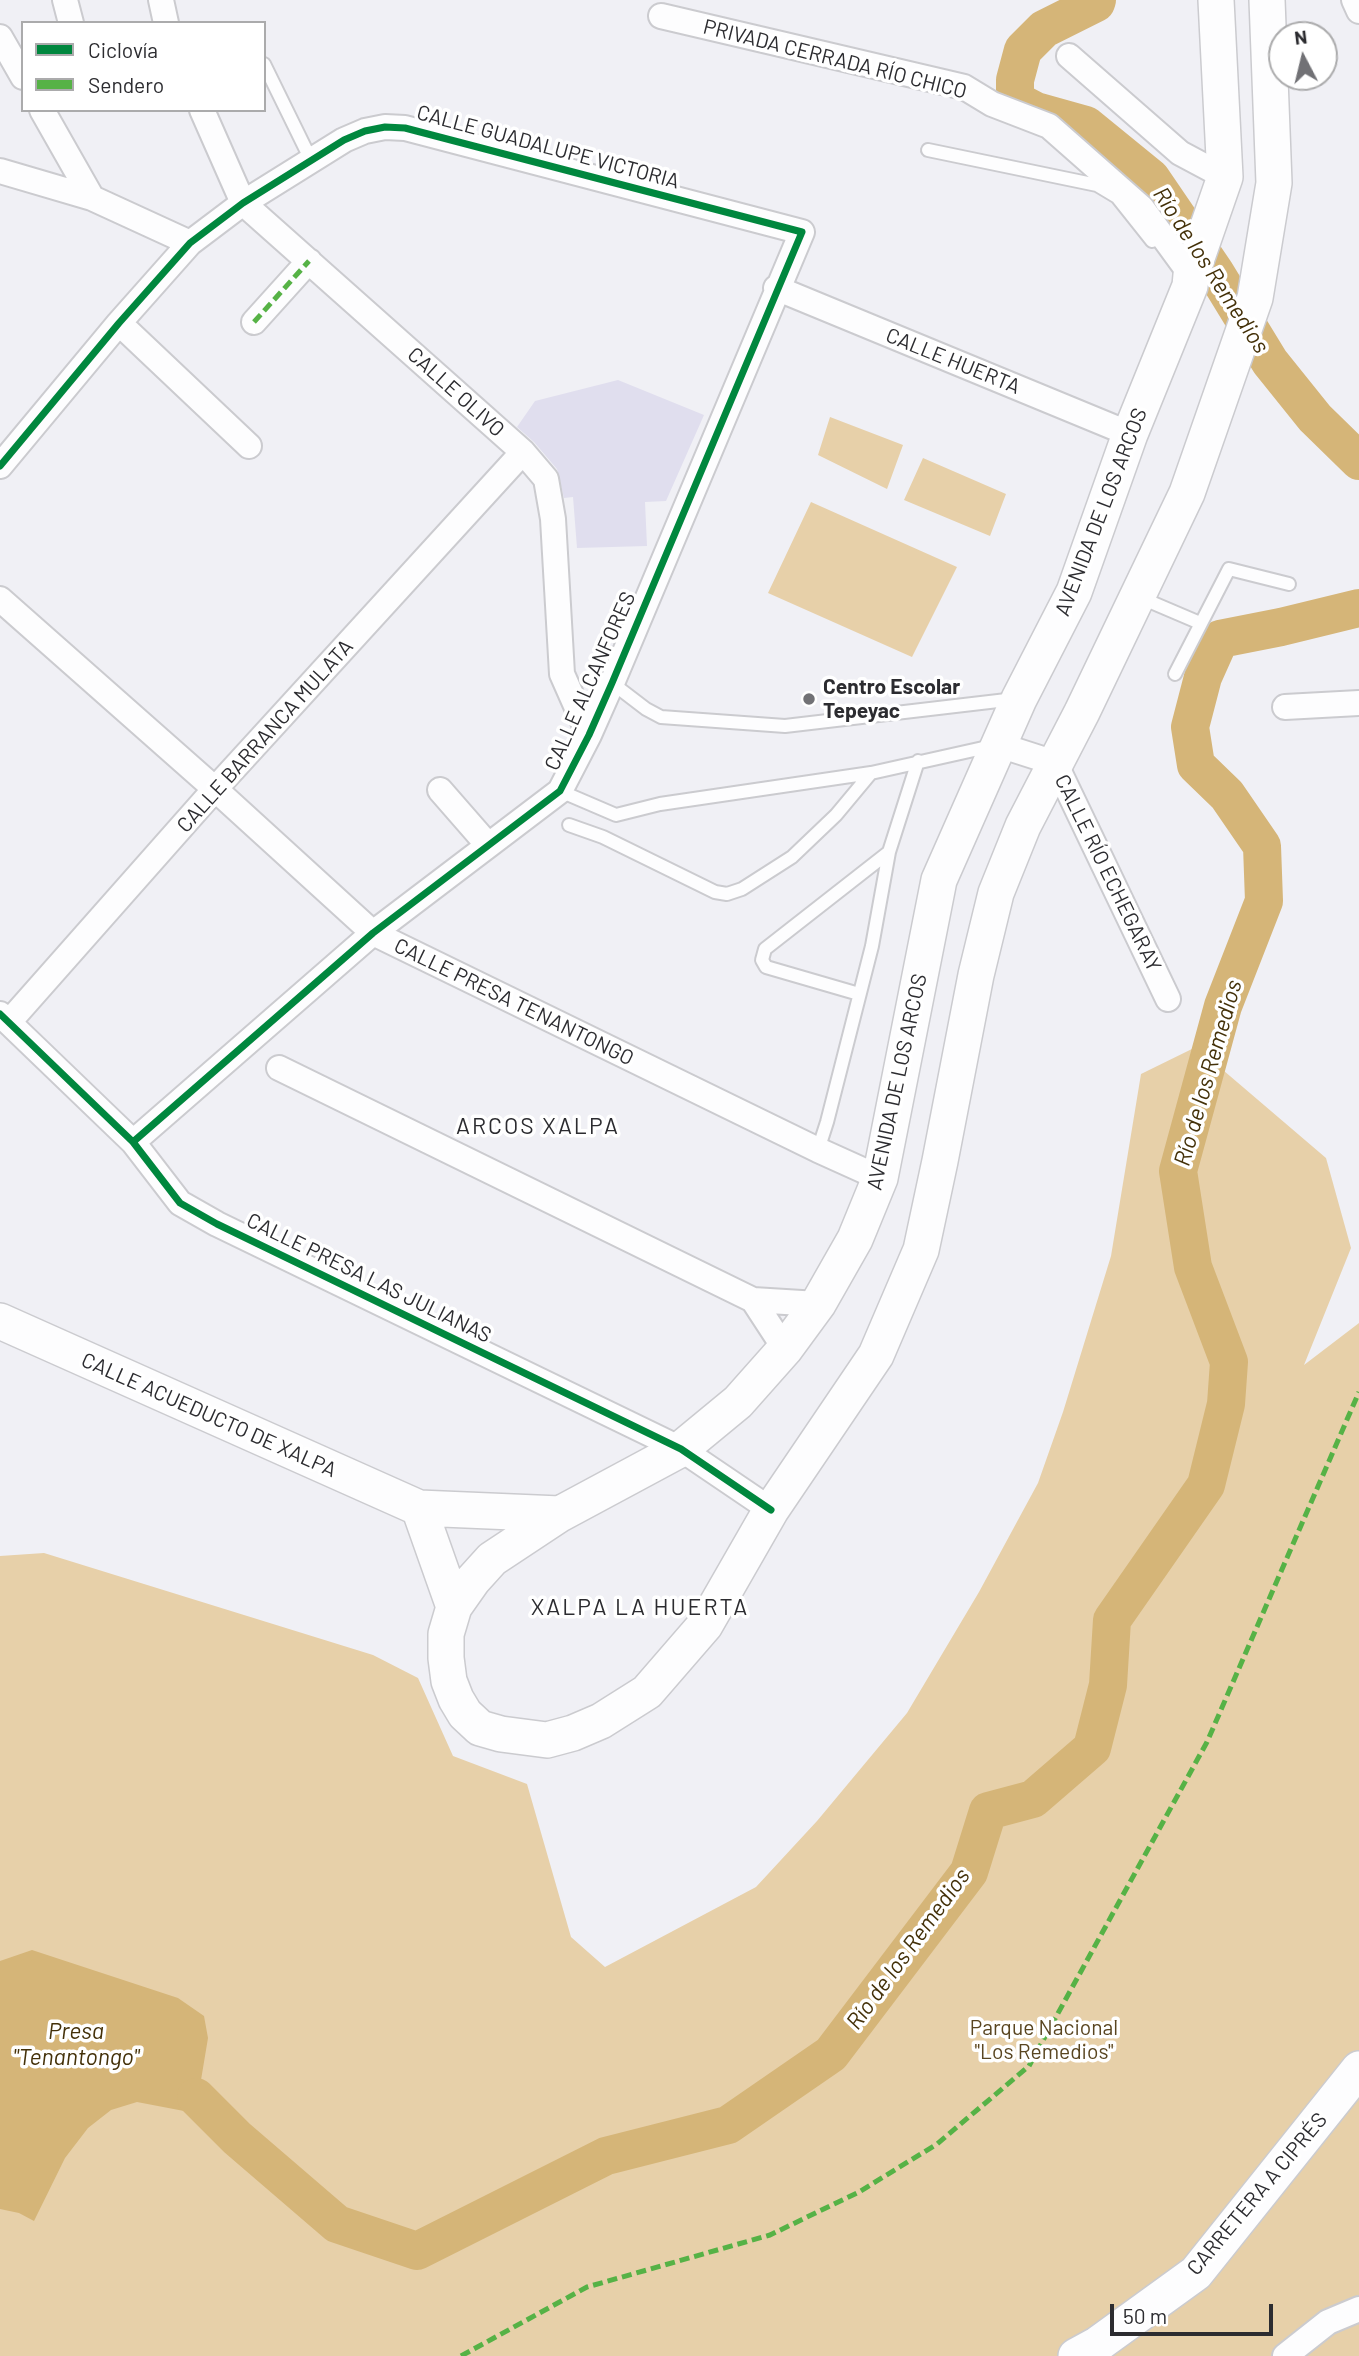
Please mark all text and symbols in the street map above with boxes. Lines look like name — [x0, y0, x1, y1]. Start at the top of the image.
street label: PRIVADA CERRADA RÍO CHICO — [701, 14, 969, 104]
legend — [21, 21, 266, 112]
north arrow — [1268, 21, 1338, 91]
text: N — [1293, 24, 1308, 49]
text: Ciclovía — [88, 37, 158, 62]
text: Sendero — [88, 72, 164, 97]
street label: CALLE GUADALUPE VICTORIA — [414, 100, 682, 194]
water label: Río de los Remedios — [1147, 182, 1275, 358]
street label: CALLE HUERTA — [882, 323, 1024, 399]
street label: CALLE OLIVO — [402, 342, 510, 442]
street label: AVENIDA DE LOS ARCOS — [1050, 405, 1152, 619]
street label: CALLE ALCANFORES — [539, 588, 641, 774]
street label: CALLE BARRANCA MULATA — [172, 634, 358, 838]
place label: Centro Escolar Tepeyac — [823, 674, 960, 724]
marker: Centro Escolar Tepeyac — [801, 691, 817, 707]
street label: CALLE RÍO ECHEGARAY — [1049, 770, 1167, 976]
street label: CALLE PRESA TENANTONGO — [390, 933, 638, 1071]
street label: AVENIDA DE LOS ARCOS — [862, 972, 932, 1192]
water label: Río de los Remedios — [1168, 977, 1248, 1169]
district label: ARCOS XALPA — [457, 1112, 619, 1140]
street label: CALLE PRESA LAS JULIANAS — [243, 1208, 495, 1348]
street label: CALLE ACUEDUCTO DE XALPA — [78, 1347, 340, 1483]
district label: XALPA LA HUERTA — [533, 1593, 747, 1621]
water label: Río de los Remedios — [840, 1863, 976, 2035]
park label: Parque Nacional "Los Remedios" — [970, 2015, 1118, 2065]
water label: Presa "Tenantongo" — [13, 2017, 139, 2071]
street label: CARRETERA A CIPRÉS — [1182, 2108, 1332, 2280]
scale bar — [1114, 2290, 1277, 2334]
text: 50 m — [1123, 2303, 1167, 2328]

